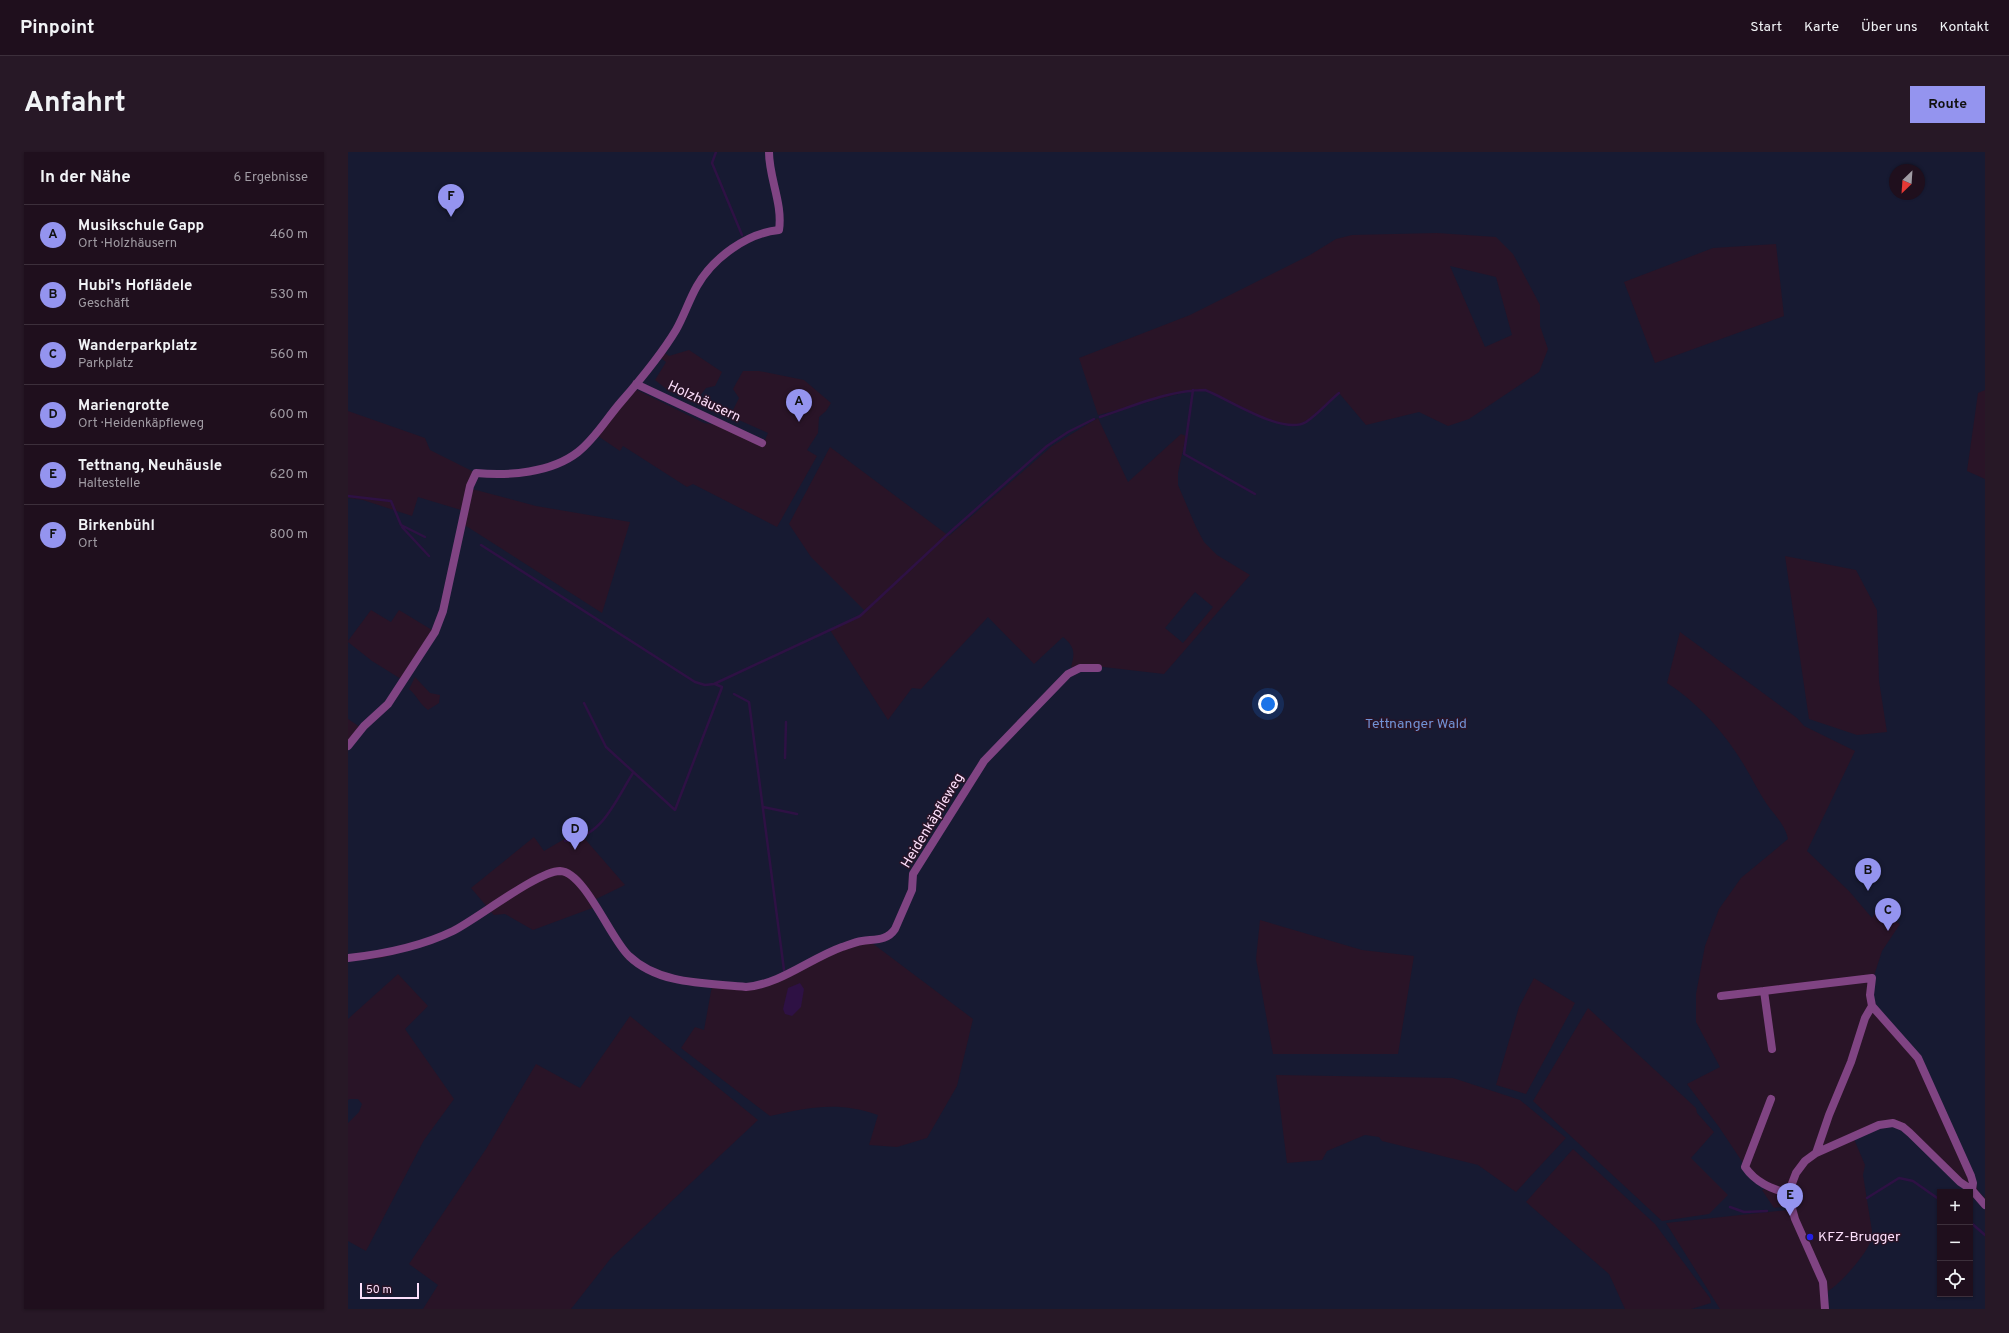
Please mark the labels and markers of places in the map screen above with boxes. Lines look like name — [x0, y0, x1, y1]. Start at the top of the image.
pin: F — [438, 184, 464, 217]
pin: A — [786, 389, 812, 422]
pin: D — [562, 817, 588, 850]
pin: B — [1855, 858, 1881, 891]
pin: C — [1875, 898, 1901, 931]
pin: E — [1777, 1183, 1803, 1216]
place label: KFZ-Brugger — [1818, 1229, 1901, 1246]
marker: KFZ-Brugger — [1805, 1232, 1815, 1242]

